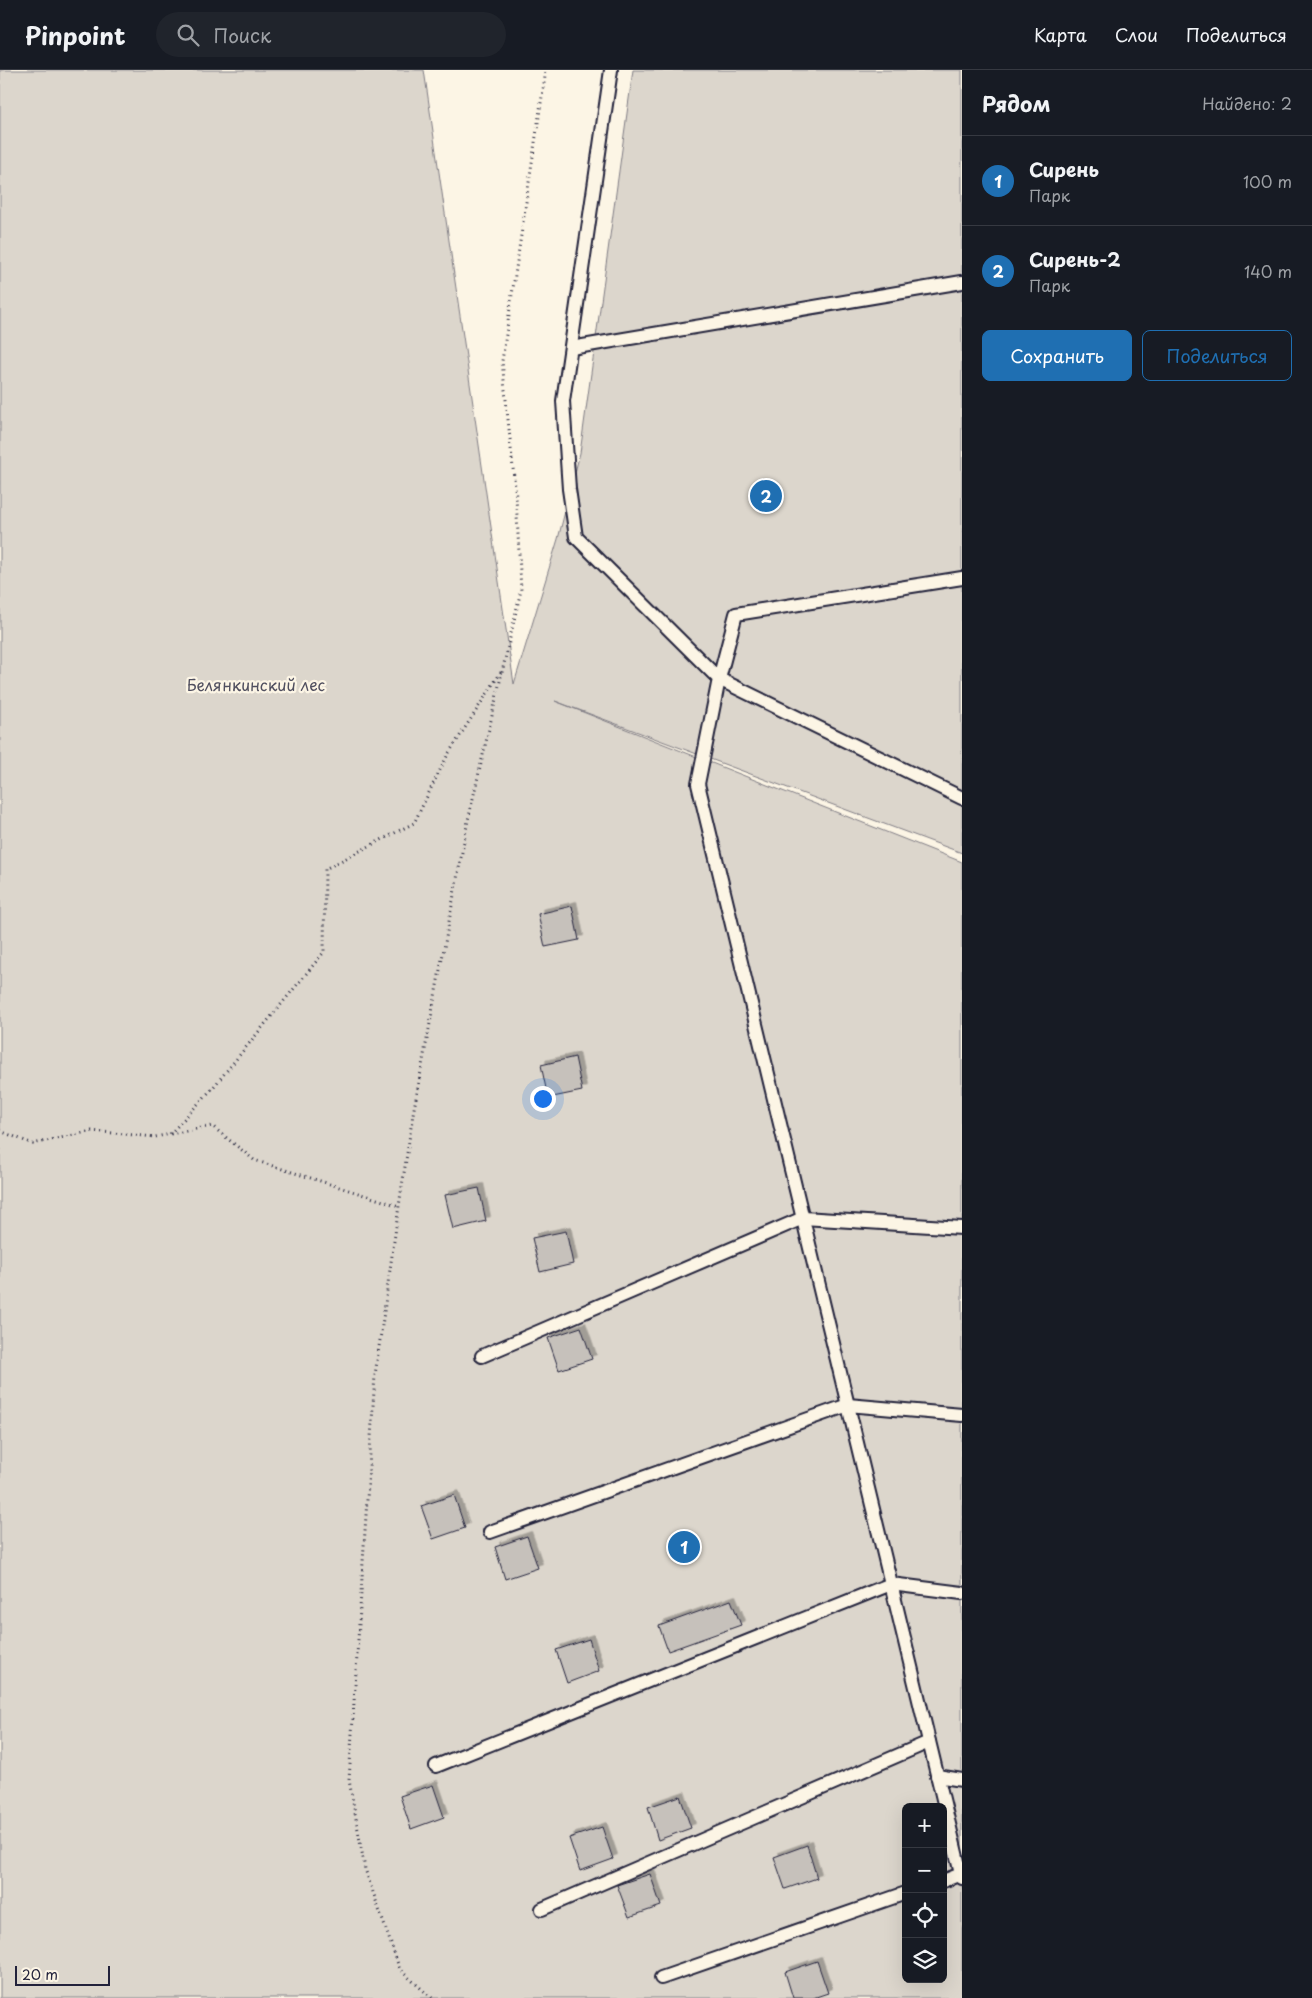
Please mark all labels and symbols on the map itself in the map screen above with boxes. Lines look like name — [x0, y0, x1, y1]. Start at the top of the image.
pin: 2 — [750, 477, 782, 515]
park label: Белянкинский лес — [187, 672, 325, 696]
your location — [530, 1086, 556, 1112]
pin: 1 — [668, 1528, 700, 1566]
scale bar — [15, 1963, 110, 1986]

